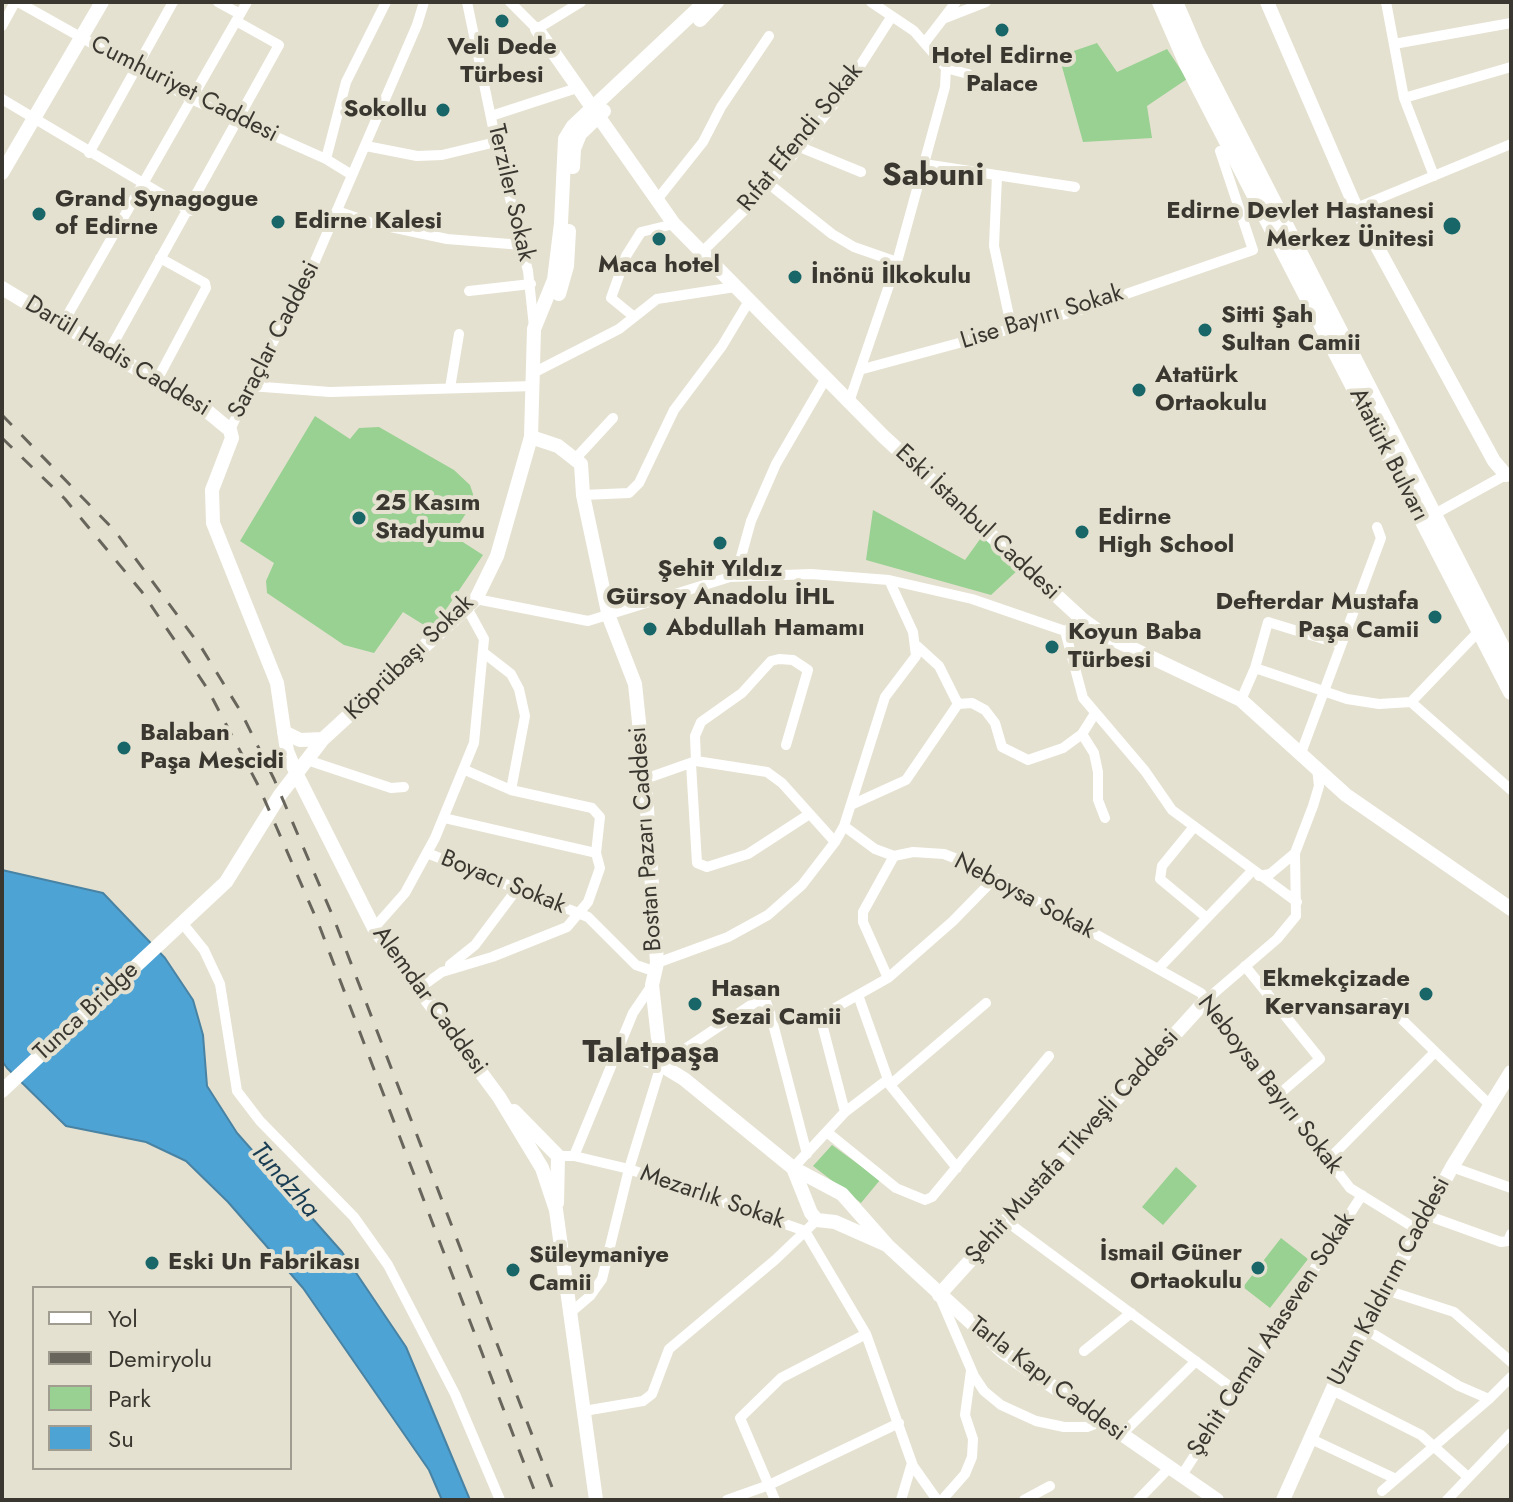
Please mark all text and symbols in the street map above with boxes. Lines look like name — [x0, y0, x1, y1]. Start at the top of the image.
marker: Veli Dede Türbesi — [493, 12, 511, 30]
marker: Hotel Edirne Palace — [993, 21, 1011, 39]
street label: Cumhuriyet Caddesi — [85, 30, 283, 150]
place label: Veli Dede Türbesi — [447, 34, 557, 90]
place label: Hotel Edirne Palace — [931, 43, 1073, 99]
street label: Rıfat Efendi Sokak — [733, 58, 869, 218]
place label: Sokollu — [343, 96, 427, 124]
marker: Sokollu — [434, 101, 452, 119]
street label: Terziler Sokak — [480, 122, 540, 264]
district label: Sabuni — [882, 158, 984, 196]
place label: Grand Synagogue of Edirne — [55, 186, 258, 242]
place label: Edirne Devlet Hastanesi Merkez Ünitesi — [1166, 198, 1434, 254]
marker: Grand Synagogue of Edirne — [30, 205, 48, 223]
place label: Edirne Kalesi — [294, 208, 442, 236]
marker: Edirne Kalesi — [269, 213, 287, 231]
marker: Edirne Devlet Hastanesi Merkez Ünitesi — [1441, 215, 1463, 237]
marker: Maca hotel — [650, 230, 668, 248]
place label: Maca hotel — [598, 252, 720, 280]
street label: Saraçlar Caddesi — [223, 257, 327, 423]
place label: İnönü İlkokulu — [811, 263, 971, 291]
marker: İnönü İlkokulu — [786, 268, 804, 286]
street label: Lise Bayırı Sokak — [957, 280, 1127, 356]
street label: Darül Hadis Caddesi — [19, 290, 215, 424]
place label: Sitti Şah Sultan Camii — [1221, 302, 1361, 358]
marker: Sitti Şah Sultan Camii — [1196, 321, 1214, 339]
place label: Atatürk Ortaokulu — [1155, 362, 1267, 418]
marker: Atatürk Ortaokulu — [1130, 381, 1148, 399]
street label: Atatürk Bulvarı — [1342, 384, 1434, 526]
street label: Eski İstanbul Caddesi — [889, 439, 1065, 607]
place label: 25 Kasım Stadyumu — [375, 490, 485, 546]
place label: Edirne High School — [1098, 504, 1234, 560]
marker: 25 Kasım Stadyumu — [350, 509, 368, 527]
marker: Edirne High School — [1073, 523, 1091, 541]
marker: Şehit Yıldız Gürsoy Anadolu İHL — [711, 534, 729, 552]
place label: Şehit Yıldız Gürsoy Anadolu İHL — [606, 556, 834, 612]
street label: Köprübaşı Sokak — [340, 589, 480, 727]
place label: Defterdar Mustafa Paşa Camii — [1215, 589, 1419, 645]
marker: Defterdar Mustafa Paşa Camii — [1426, 608, 1444, 626]
place label: Abdullah Hamamı — [666, 615, 865, 643]
place label: Koyun Baba Türbesi — [1068, 619, 1202, 675]
marker: Abdullah Hamamı — [641, 620, 659, 638]
marker: Koyun Baba Türbesi — [1043, 638, 1061, 656]
place label: Balaban Paşa Mescidi — [140, 720, 284, 776]
street label: Bostan Pazarı Caddesi — [625, 726, 669, 952]
marker: Balaban Paşa Mescidi — [115, 739, 133, 757]
street label: Boyacı Sokak — [436, 845, 570, 921]
street label: Neboysa Sokak — [949, 848, 1099, 946]
street label: Alemdar Caddesi — [365, 921, 493, 1081]
street label: Tunca Bridge — [29, 956, 145, 1068]
place label: Ekmekçizade Kervansarayı — [1262, 966, 1410, 1022]
place label: Hasan Sezai Camii — [711, 976, 841, 1032]
marker: Ekmekçizade Kervansarayı — [1417, 985, 1435, 1003]
street label: Neboysa Bayırı Sokak — [1190, 990, 1348, 1180]
marker: Hasan Sezai Camii — [686, 995, 704, 1013]
street label: Şehit Mustafa Tikveşli Caddesi — [960, 1024, 1186, 1270]
district label: Talatpaşa — [583, 1035, 719, 1073]
water label: Tundzha — [243, 1137, 325, 1225]
street label: Mezarlık Sokak — [636, 1160, 788, 1236]
street label: Uzun Kaldırım Caddesi — [1323, 1172, 1457, 1392]
street label: Şehit Cemal Ataseven Sokak — [1182, 1208, 1362, 1462]
place label: İsmail Güner Ortaokulu — [1100, 1240, 1242, 1296]
place label: Süleymaniye Camii — [529, 1242, 669, 1298]
place label: Eski Un Fabrikası — [168, 1249, 360, 1277]
marker: Eski Un Fabrikası — [143, 1254, 161, 1272]
marker: İsmail Güner Ortaokulu — [1249, 1259, 1267, 1277]
marker: Süleymaniye Camii — [504, 1261, 522, 1279]
legend — [32, 1286, 292, 1470]
text: Yol — [108, 1301, 138, 1336]
street label: Tarla Kapı Caddesi — [963, 1312, 1131, 1448]
text: Demiryolu — [108, 1341, 212, 1376]
text: Park — [108, 1381, 151, 1416]
text: Su — [108, 1421, 134, 1456]

